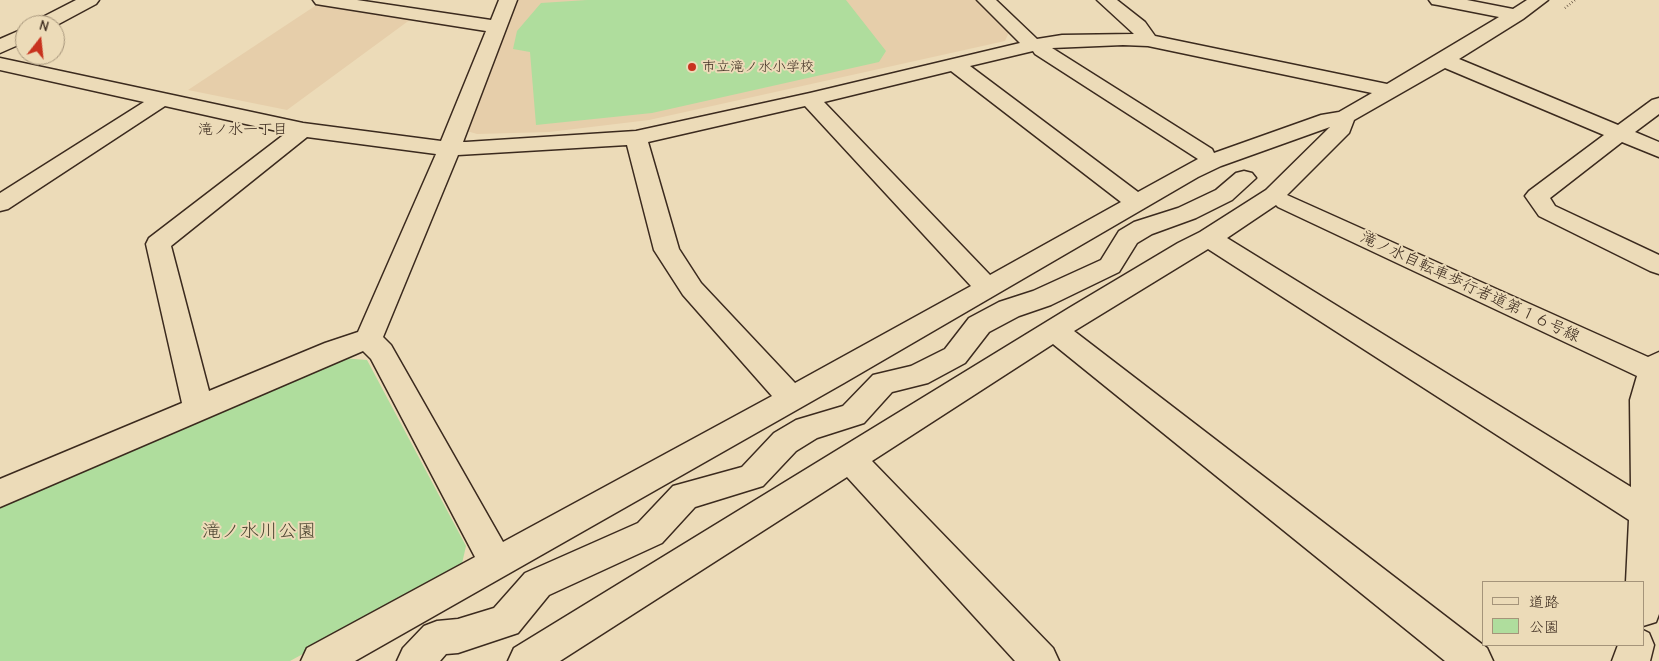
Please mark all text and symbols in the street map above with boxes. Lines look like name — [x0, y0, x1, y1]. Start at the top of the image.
north arrow — [15, 15, 65, 65]
text: N — [37, 17, 51, 35]
place label: 市立滝ノ水小学校 — [702, 59, 814, 75]
marker: 市立滝ノ水小学校 — [686, 61, 698, 73]
district label: 滝ノ水一丁目 — [198, 121, 288, 139]
street label: 滝ノ水自転車歩行者道第１６号線 — [1357, 228, 1583, 346]
park label: 滝ノ水川公園 — [202, 521, 316, 543]
legend — [1482, 581, 1644, 646]
text: 道路 — [1529, 593, 1559, 611]
text: 公園 — [1529, 618, 1559, 636]

